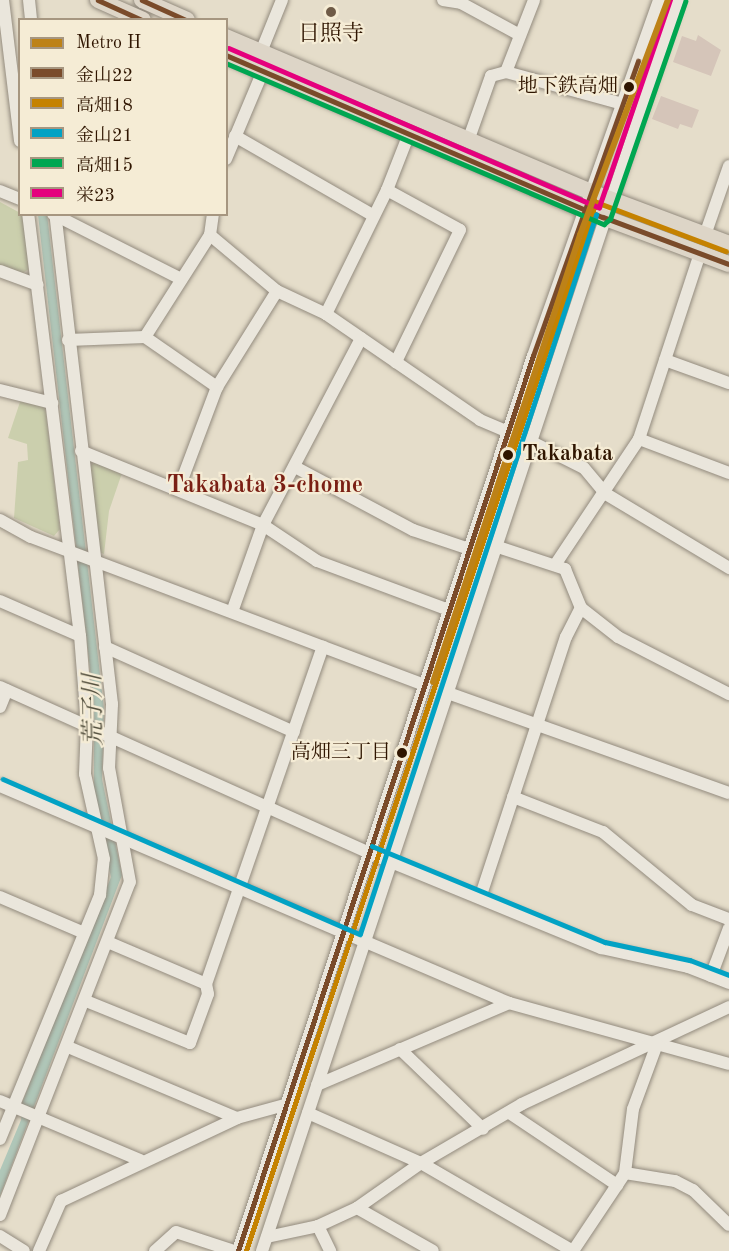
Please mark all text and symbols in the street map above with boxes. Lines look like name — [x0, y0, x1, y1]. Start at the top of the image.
marker: 日照寺 — [324, 5, 338, 19]
legend — [18, 18, 228, 216]
place label: 日照寺 — [298, 22, 364, 48]
text: Metro H — [76, 34, 141, 52]
text: 金山22 — [76, 67, 133, 85]
place label: 地下鉄高畑 — [518, 75, 618, 99]
marker: 地下鉄高畑 — [623, 81, 635, 93]
text: 高畑18 — [76, 97, 133, 115]
text: 金山21 — [76, 127, 133, 145]
text: 高畑15 — [76, 157, 133, 175]
text: 栄23 — [76, 187, 115, 205]
place label: Takabata — [522, 442, 613, 468]
marker: Takabata — [499, 446, 517, 464]
district label: Takabata 3-chome — [167, 473, 363, 501]
water label: 荒子川 — [80, 674, 110, 746]
place label: 高畑三丁目 — [291, 741, 391, 765]
marker: 高畑三丁目 — [396, 747, 408, 759]

